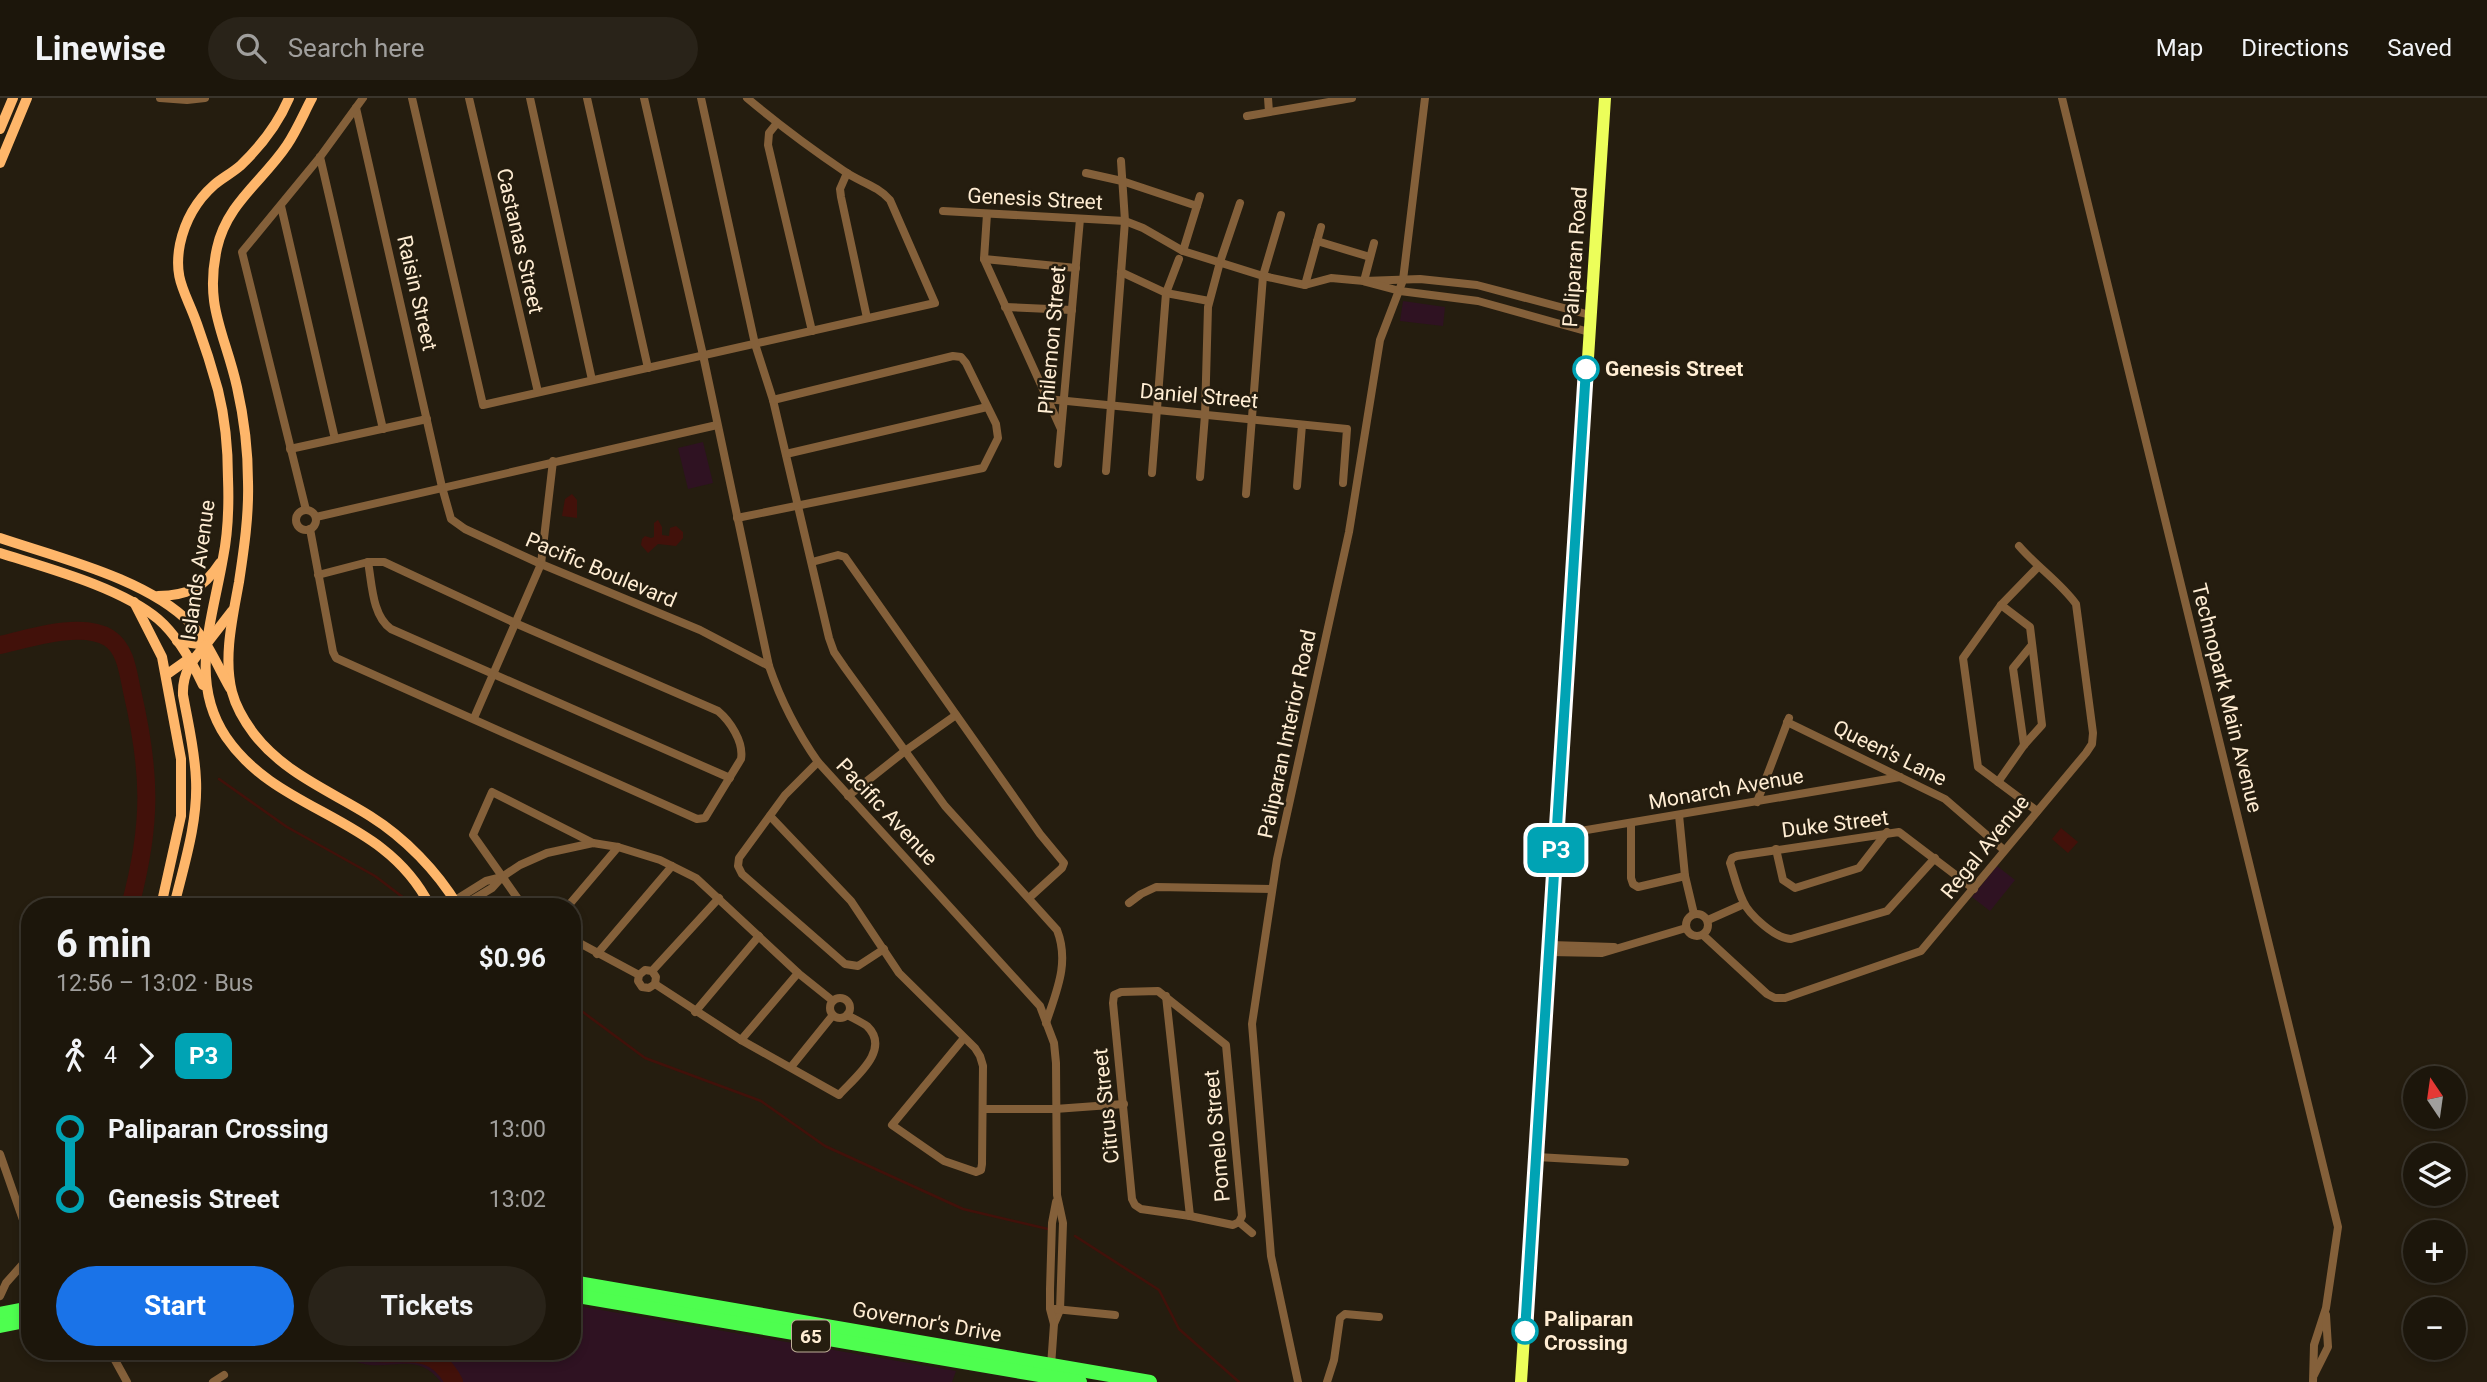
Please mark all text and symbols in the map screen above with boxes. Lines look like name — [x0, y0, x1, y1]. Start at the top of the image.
search box — [208, 17, 698, 80]
text: Linewise — [35, 29, 166, 68]
icon: search — [232, 29, 270, 67]
text: Search here — [288, 33, 424, 63]
text: Map — [2156, 34, 2203, 62]
text: Directions — [2241, 34, 2349, 62]
text: Saved — [2387, 34, 2452, 62]
street label: Castanas Street — [492, 166, 548, 316]
street label: Genesis Street — [967, 183, 1103, 215]
street label: Paliparan Road — [1558, 186, 1592, 328]
street label: Raisin Street — [392, 233, 442, 353]
street label: Philemon Street — [1034, 265, 1070, 415]
marker: Genesis Street — [1573, 356, 1599, 382]
place label: Genesis Street — [1605, 357, 1743, 381]
street label: Daniel Street — [1139, 379, 1259, 413]
street label: Islands Avenue — [176, 498, 220, 642]
street label: Pacific Boulevard — [522, 527, 680, 613]
street label: Technopark Main Avenue — [2187, 581, 2267, 815]
street label: Paliparan Interior Road — [1253, 627, 1321, 841]
street label: Queen's Lane — [1829, 715, 1951, 791]
street label: Pacific Avenue — [831, 754, 943, 870]
street label: Monarch Avenue — [1647, 764, 1805, 814]
street label: Regal Avenue — [1936, 790, 2034, 904]
street label: Duke Street — [1780, 806, 1890, 842]
line badge: P3 — [1524, 827, 1588, 873]
text: P3 — [1541, 836, 1571, 864]
text: 6 min — [56, 922, 152, 966]
text: $0.96 — [479, 943, 546, 973]
text: 12:56 – 13:02 · Bus — [56, 970, 253, 997]
icon: walk — [56, 1037, 94, 1075]
icon: forward — [127, 1037, 165, 1075]
text: 4 — [104, 1042, 117, 1069]
text: P3 — [189, 1042, 218, 1070]
street label: Citrus Street — [1088, 1047, 1124, 1165]
north arrow — [2403, 1066, 2466, 1129]
map controls — [2403, 1066, 2466, 1360]
street label: Pomelo Street — [1199, 1069, 1235, 1203]
text: Paliparan Crossing — [108, 1114, 329, 1144]
text: 13:00 — [489, 1116, 546, 1143]
button: layers — [2403, 1143, 2466, 1206]
text: Genesis Street — [108, 1184, 279, 1214]
text: 13:02 — [489, 1186, 546, 1213]
button: + — [2403, 1220, 2466, 1283]
button: Start — [56, 1266, 294, 1346]
button: Tickets — [308, 1266, 546, 1346]
street label: Governor's Drive — [850, 1297, 1004, 1347]
button: − — [2403, 1297, 2466, 1360]
place label: Paliparan Crossing — [1544, 1307, 1633, 1355]
marker: Paliparan Crossing — [1512, 1318, 1538, 1344]
road number: 65 — [792, 1320, 830, 1352]

